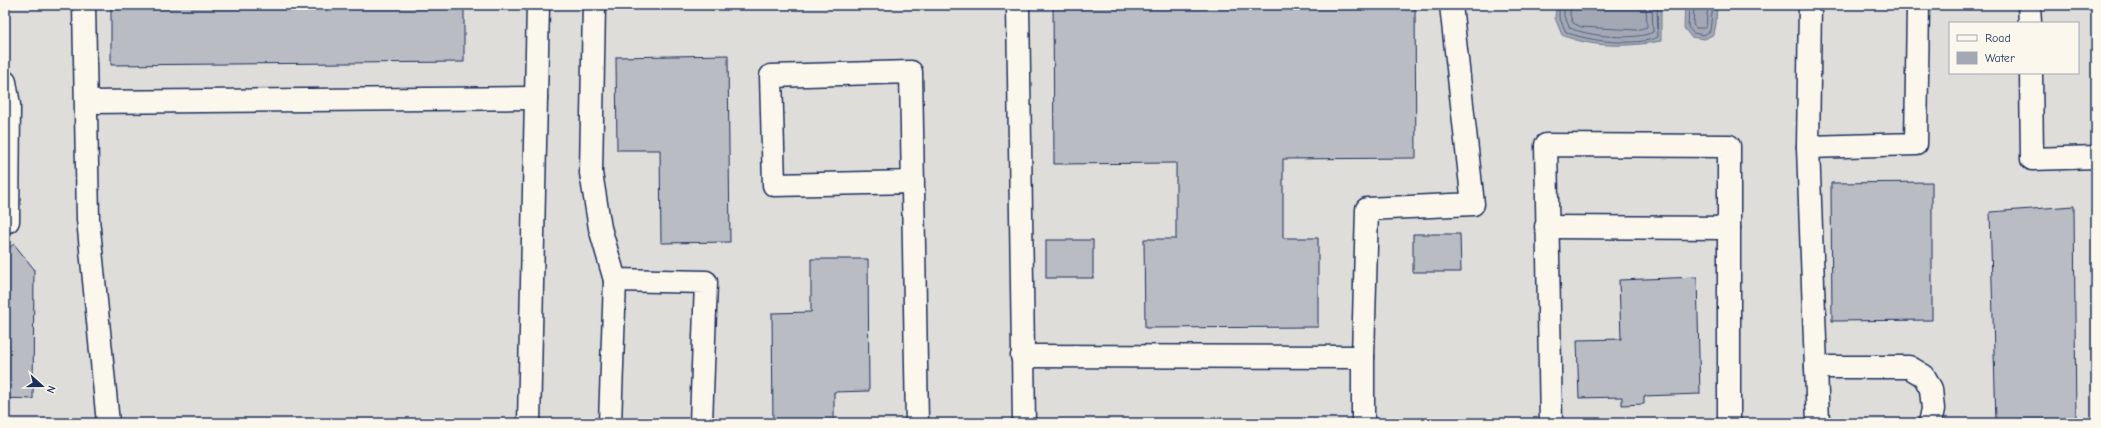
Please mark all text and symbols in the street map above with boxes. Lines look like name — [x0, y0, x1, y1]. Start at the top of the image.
legend — [1949, 22, 2079, 74]
text: Road — [1985, 31, 2011, 45]
text: Water — [1985, 51, 2015, 65]
north arrow — [22, 366, 62, 406]
text: N — [44, 384, 58, 395]

